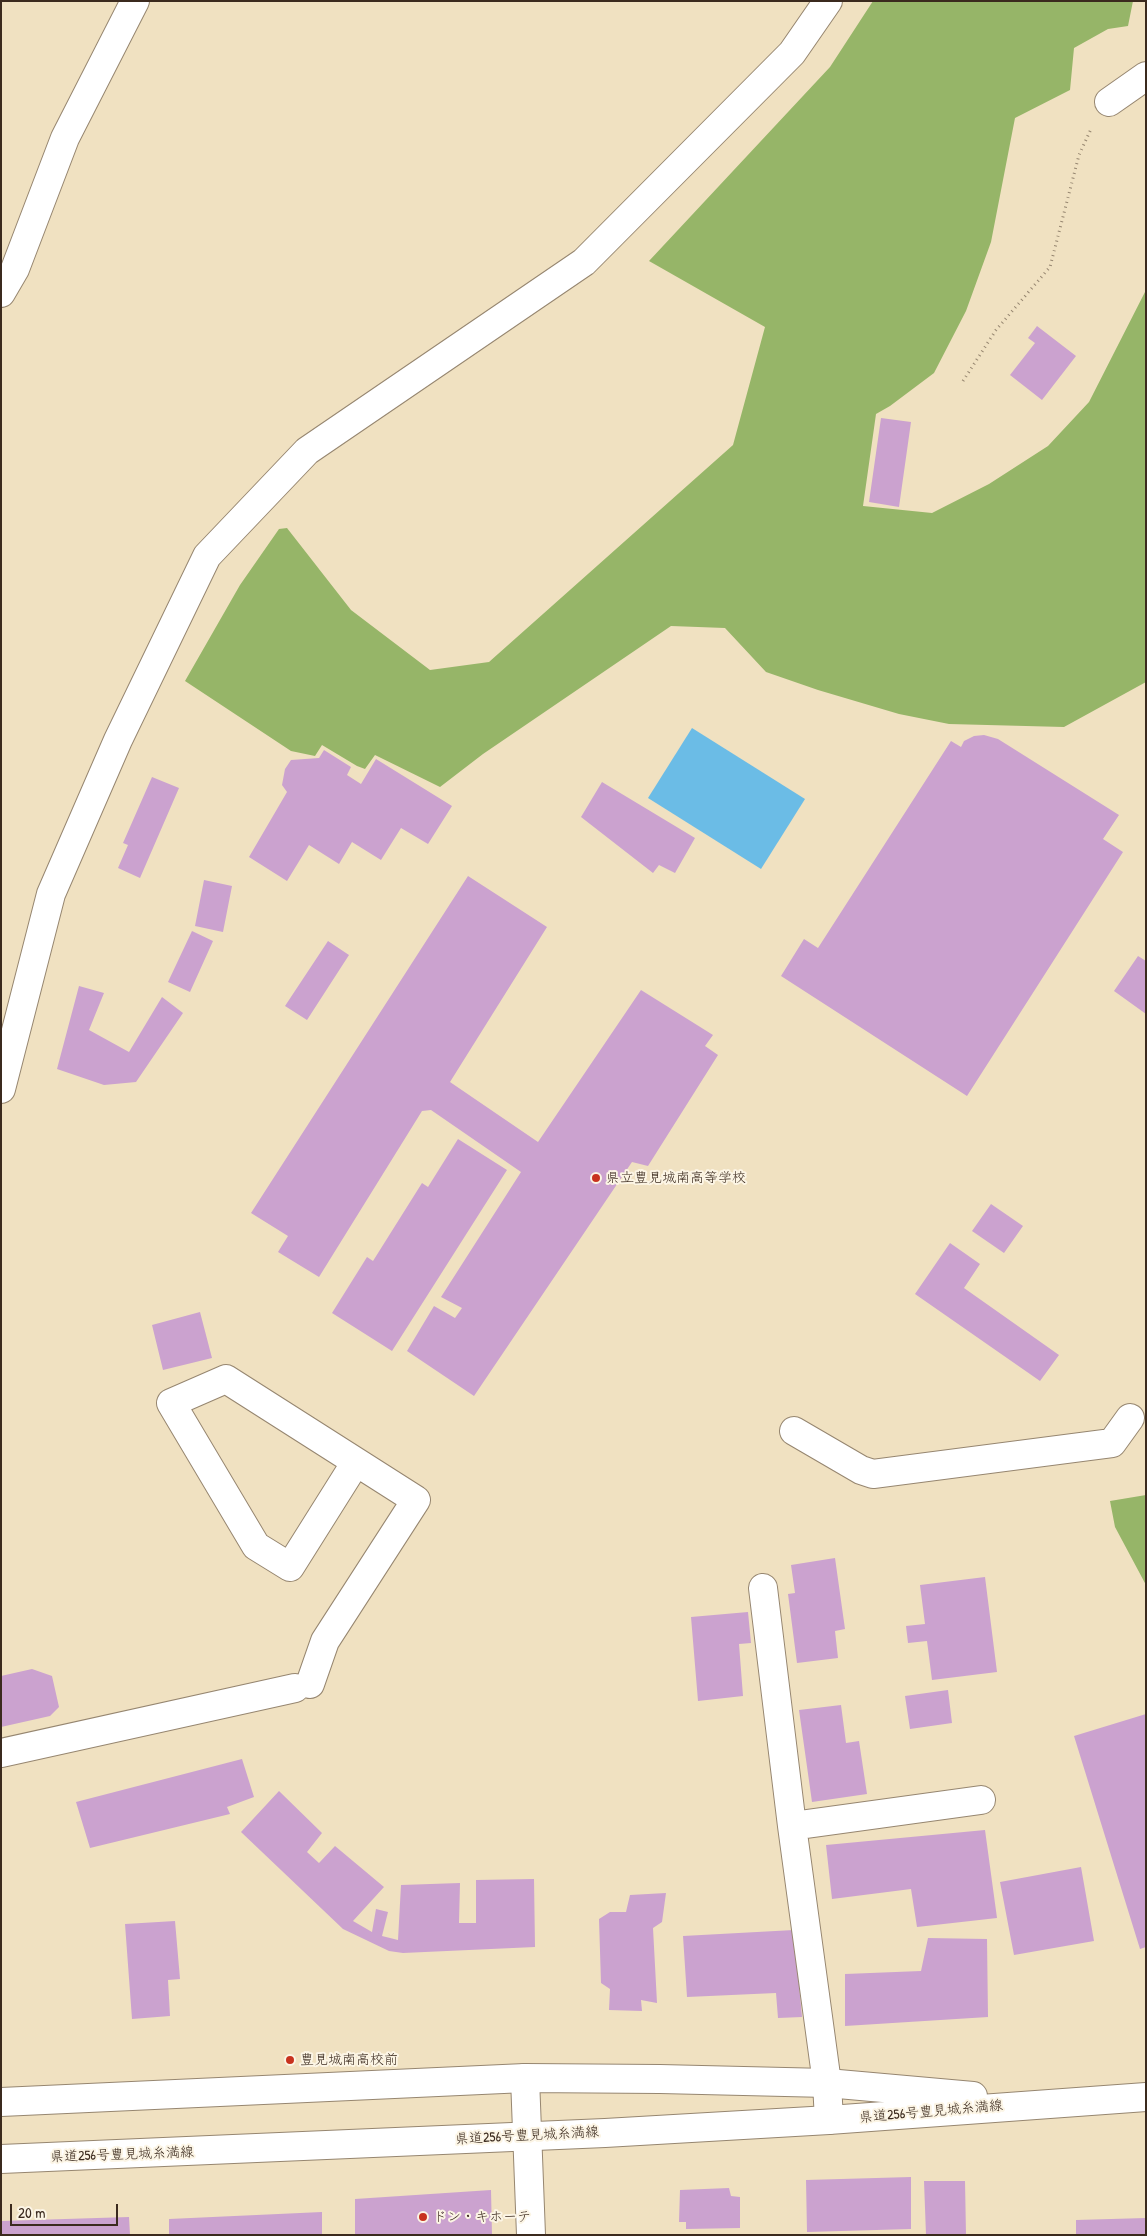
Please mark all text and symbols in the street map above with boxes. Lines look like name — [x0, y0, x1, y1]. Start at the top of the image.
place label: 県立豊見城南高等学校 — [606, 1170, 746, 1186]
marker: 県立豊見城南高等学校 — [590, 1172, 602, 1184]
place label: 豊見城南高校前 — [300, 2052, 398, 2068]
marker: 豊見城南高校前 — [284, 2054, 296, 2066]
street label: 県道256号豊見城糸満線 — [859, 2097, 1003, 2127]
street label: 県道256号豊見城糸満線 — [455, 2124, 599, 2148]
street label: 県道256号豊見城糸満線 — [50, 2144, 194, 2166]
scale bar — [12, 2194, 120, 2226]
text: 20 m — [18, 2202, 45, 2223]
place label: ドン・キホーテ — [433, 2209, 531, 2225]
marker: ドン・キホーテ — [417, 2211, 429, 2223]

